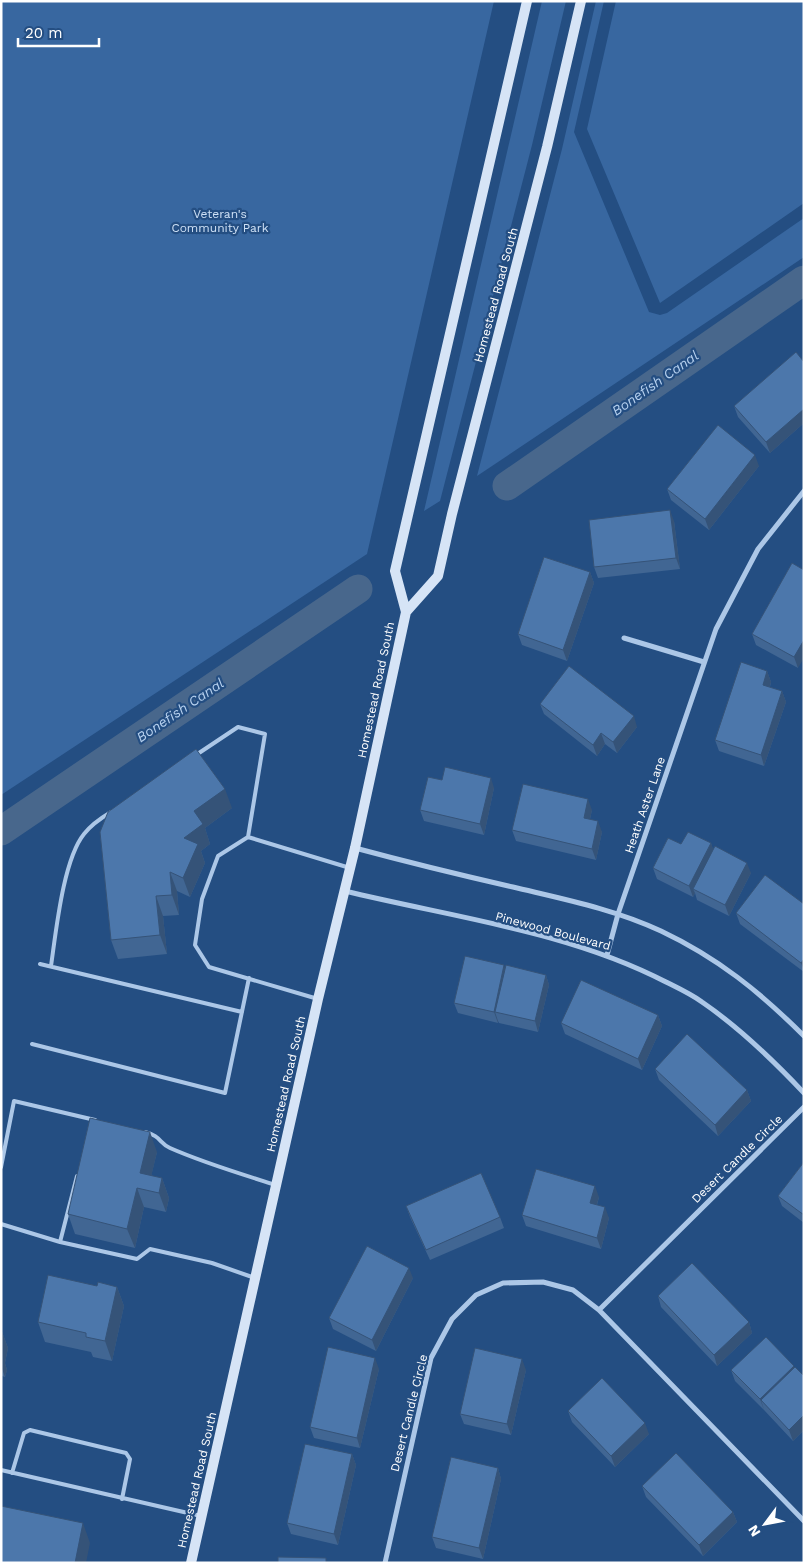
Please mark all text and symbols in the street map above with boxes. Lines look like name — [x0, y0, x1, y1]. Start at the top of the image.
scale bar — [18, 15, 99, 47]
text: 20 m — [25, 24, 63, 42]
park label: Veteran's Community Park — [171, 207, 269, 235]
street label: Homestead Road South — [471, 226, 521, 364]
water label: Bonefish Canal — [609, 347, 701, 419]
street label: Homestead Road South — [355, 621, 397, 759]
water label: Bonefish Canal — [133, 675, 227, 745]
street label: Heath Aster Lane — [622, 755, 668, 855]
street label: Pinewood Boulevard — [494, 909, 612, 953]
street label: Homestead Road South — [264, 1015, 308, 1153]
street label: Desert Candle Circle — [689, 1112, 785, 1206]
street label: Desert Candle Circle — [388, 1353, 430, 1473]
street label: Homestead Road South — [175, 1411, 219, 1549]
north arrow — [740, 1499, 790, 1549]
text: N — [744, 1522, 764, 1540]

